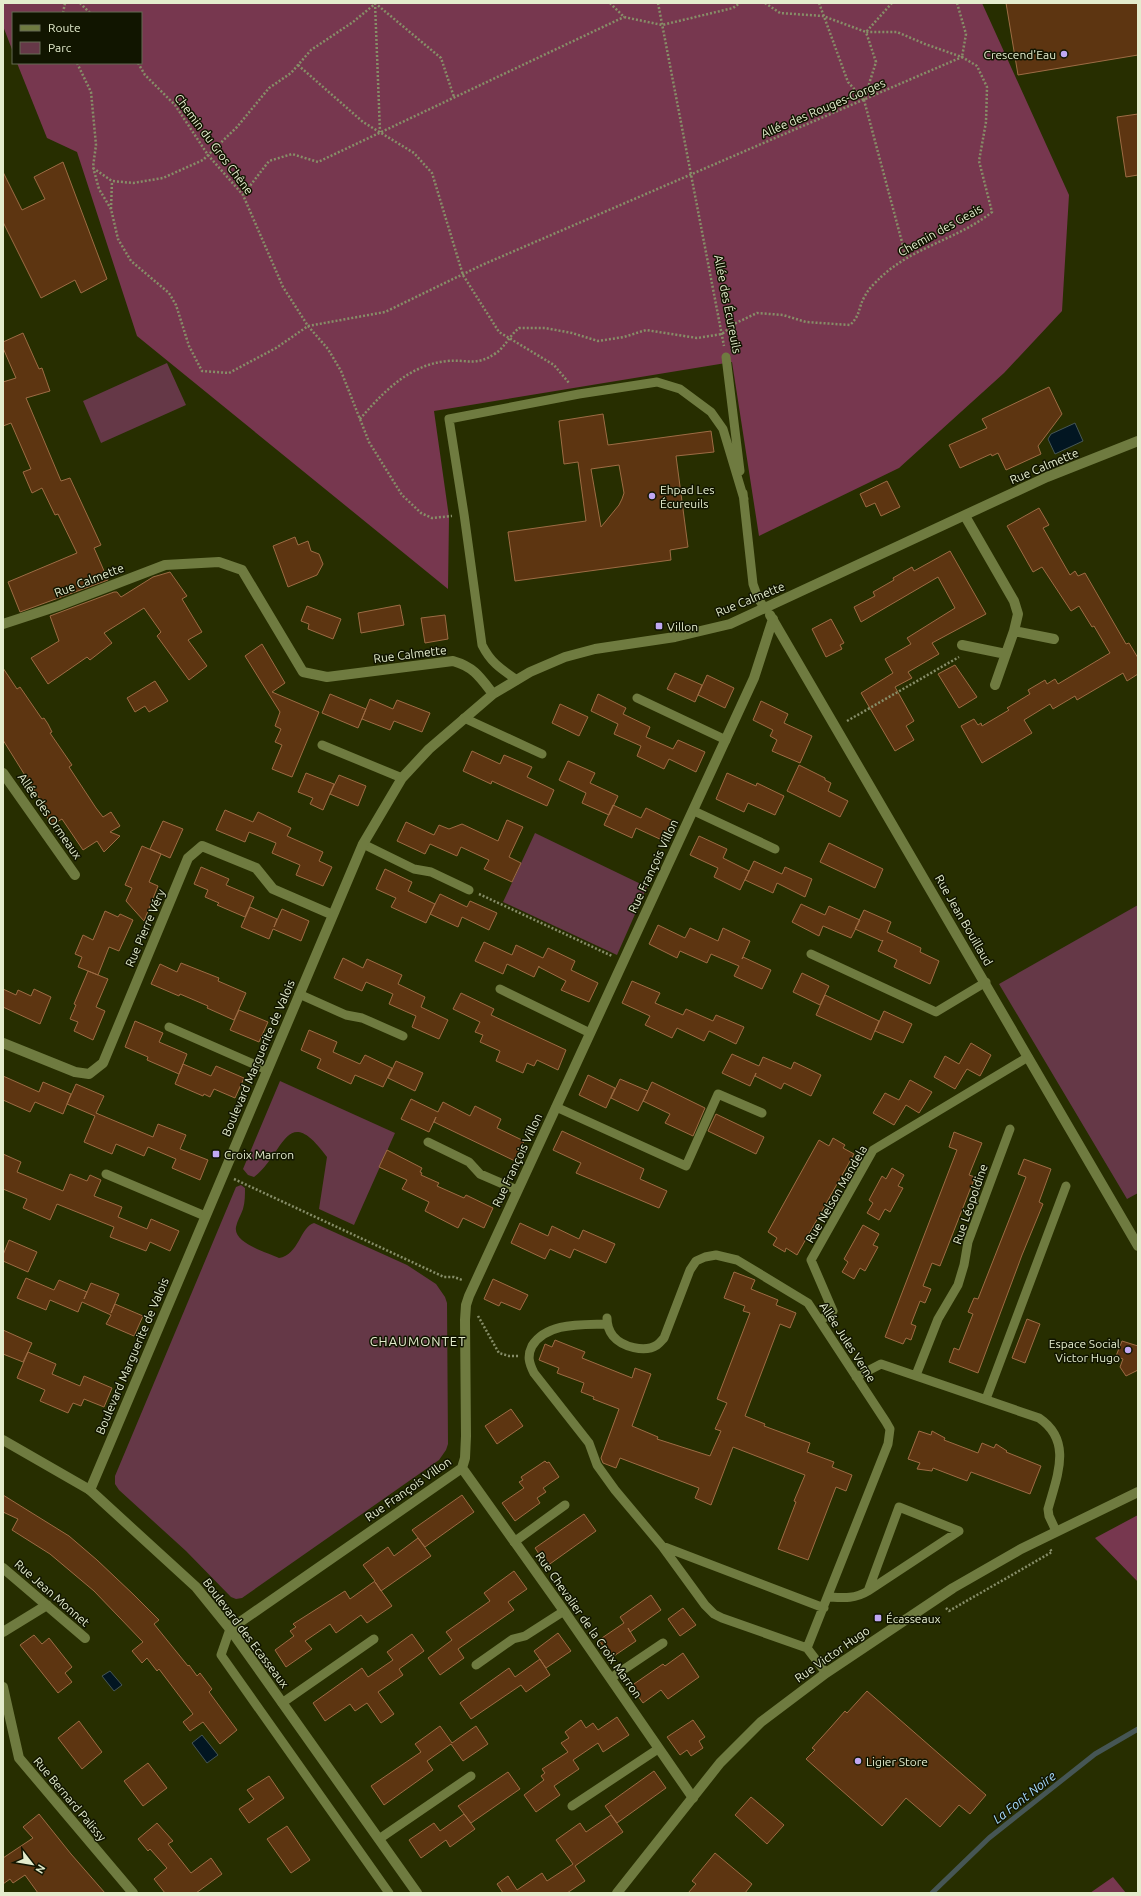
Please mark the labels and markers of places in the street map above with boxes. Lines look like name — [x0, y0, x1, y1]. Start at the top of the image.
place label: Crescend'Eau — [984, 48, 1056, 61]
marker: Crescend'Eau — [1059, 49, 1069, 59]
place label: Ehpad Les Écureuils — [660, 483, 714, 510]
marker: Ehpad Les Écureuils — [647, 491, 657, 501]
place label: Villon — [667, 620, 698, 633]
marker: Villon — [654, 621, 664, 631]
place label: Croix Marron — [224, 1148, 294, 1161]
marker: Croix Marron — [211, 1149, 221, 1159]
place label: Espace Social Victor Hugo — [1049, 1337, 1120, 1364]
marker: Espace Social Victor Hugo — [1123, 1345, 1133, 1355]
place label: Écasseaux — [886, 1612, 941, 1625]
marker: Écasseaux — [873, 1613, 883, 1623]
place label: Ligier Store — [866, 1755, 928, 1768]
marker: Ligier Store — [853, 1756, 863, 1766]

